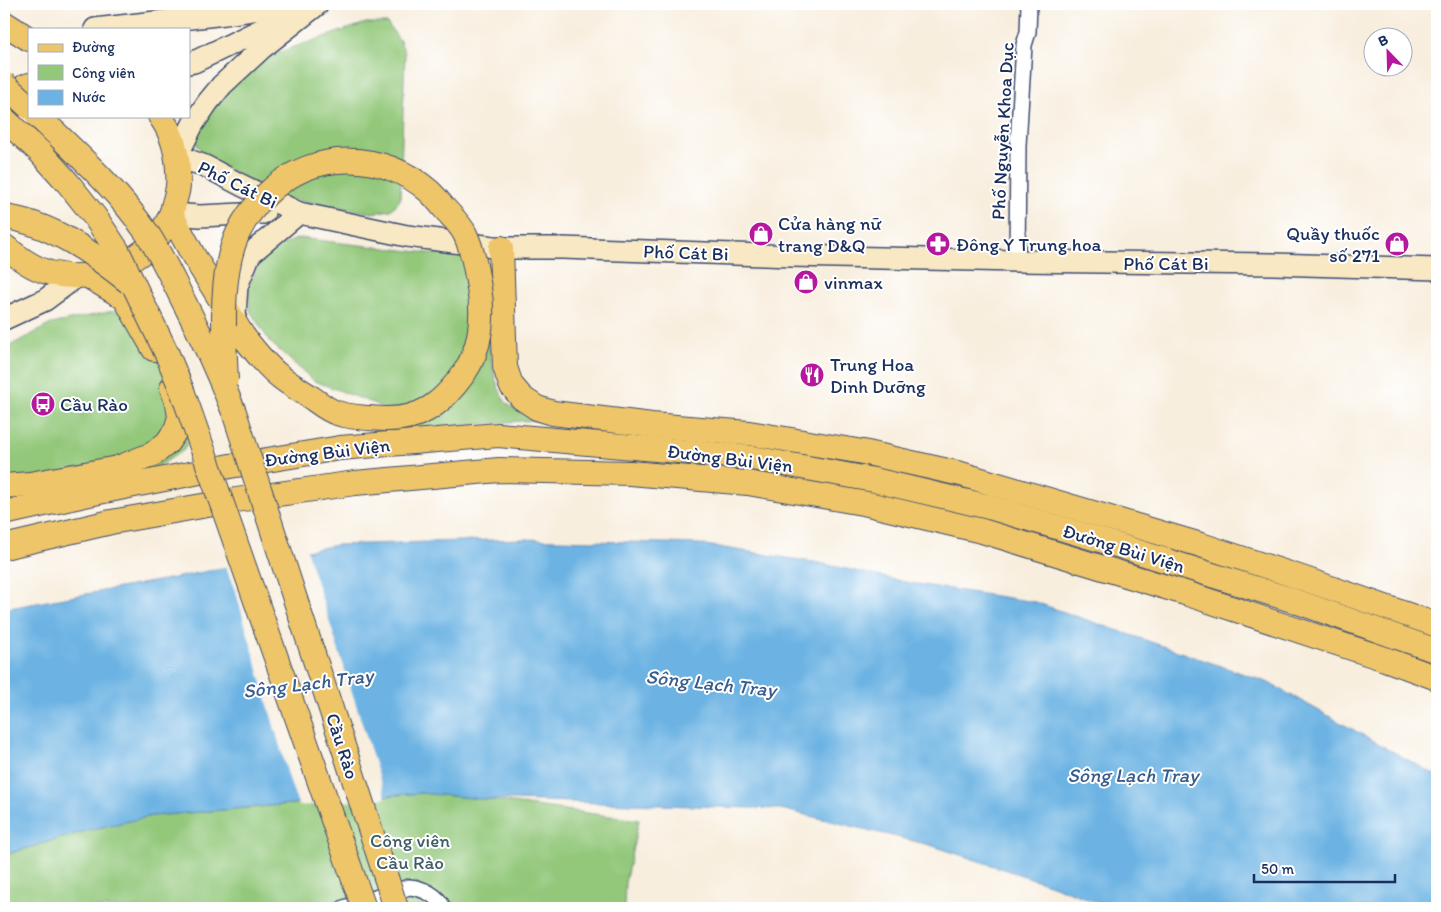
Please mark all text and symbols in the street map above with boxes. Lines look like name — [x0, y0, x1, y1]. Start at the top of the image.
legend — [28, 28, 190, 118]
north arrow — [1364, 28, 1414, 78]
text: B — [1376, 31, 1391, 50]
text: Đường — [72, 38, 115, 56]
street label: Phố Nguyễn Khoa Dục — [986, 42, 1019, 220]
text: Công viên — [72, 64, 136, 82]
text: Nước — [72, 88, 106, 106]
street label: Phố Cát Bi — [194, 155, 281, 214]
place label: Cửa hàng nữ trang D&Q — [778, 212, 883, 257]
shop icon: Cửa hàng nữ trang D&Q — [748, 221, 774, 247]
place label: Quầy thuốc số 271 — [1286, 222, 1380, 267]
pharmacy icon: Đông Y Trung hoa — [925, 231, 951, 257]
shop icon: Quầy thuốc số 271 — [1384, 231, 1410, 257]
place label: Đông Y Trung hoa — [956, 233, 1102, 256]
street label: Phố Cát Bi — [643, 240, 729, 265]
street label: Phố Cát Bi — [1123, 252, 1209, 275]
shop icon: vinmax — [793, 269, 819, 295]
place label: vinmax — [824, 271, 883, 294]
place label: Trung Hoa Dinh Dưỡng — [830, 353, 926, 398]
restaurant icon: Trung Hoa Dinh Dưỡng — [799, 362, 825, 388]
bus stop icon: Cầu Rào — [30, 391, 56, 417]
place label: Cầu Rào — [60, 393, 128, 416]
street label: Đường Bùi Viện — [263, 433, 391, 472]
street label: Đường Bùi Viện — [666, 439, 794, 478]
street label: Đường Bùi Viện — [1060, 519, 1188, 578]
water label: Sông Lạch Tray — [242, 663, 377, 703]
water label: Sông Lạch Tray — [645, 664, 780, 702]
street label: Cầu Rào — [321, 710, 364, 782]
water label: Sông Lạch Tray — [1068, 763, 1201, 787]
park label: Công viên Cầu Rào — [370, 829, 450, 874]
scale bar — [1254, 852, 1395, 884]
text: 50 m — [1261, 860, 1294, 878]

